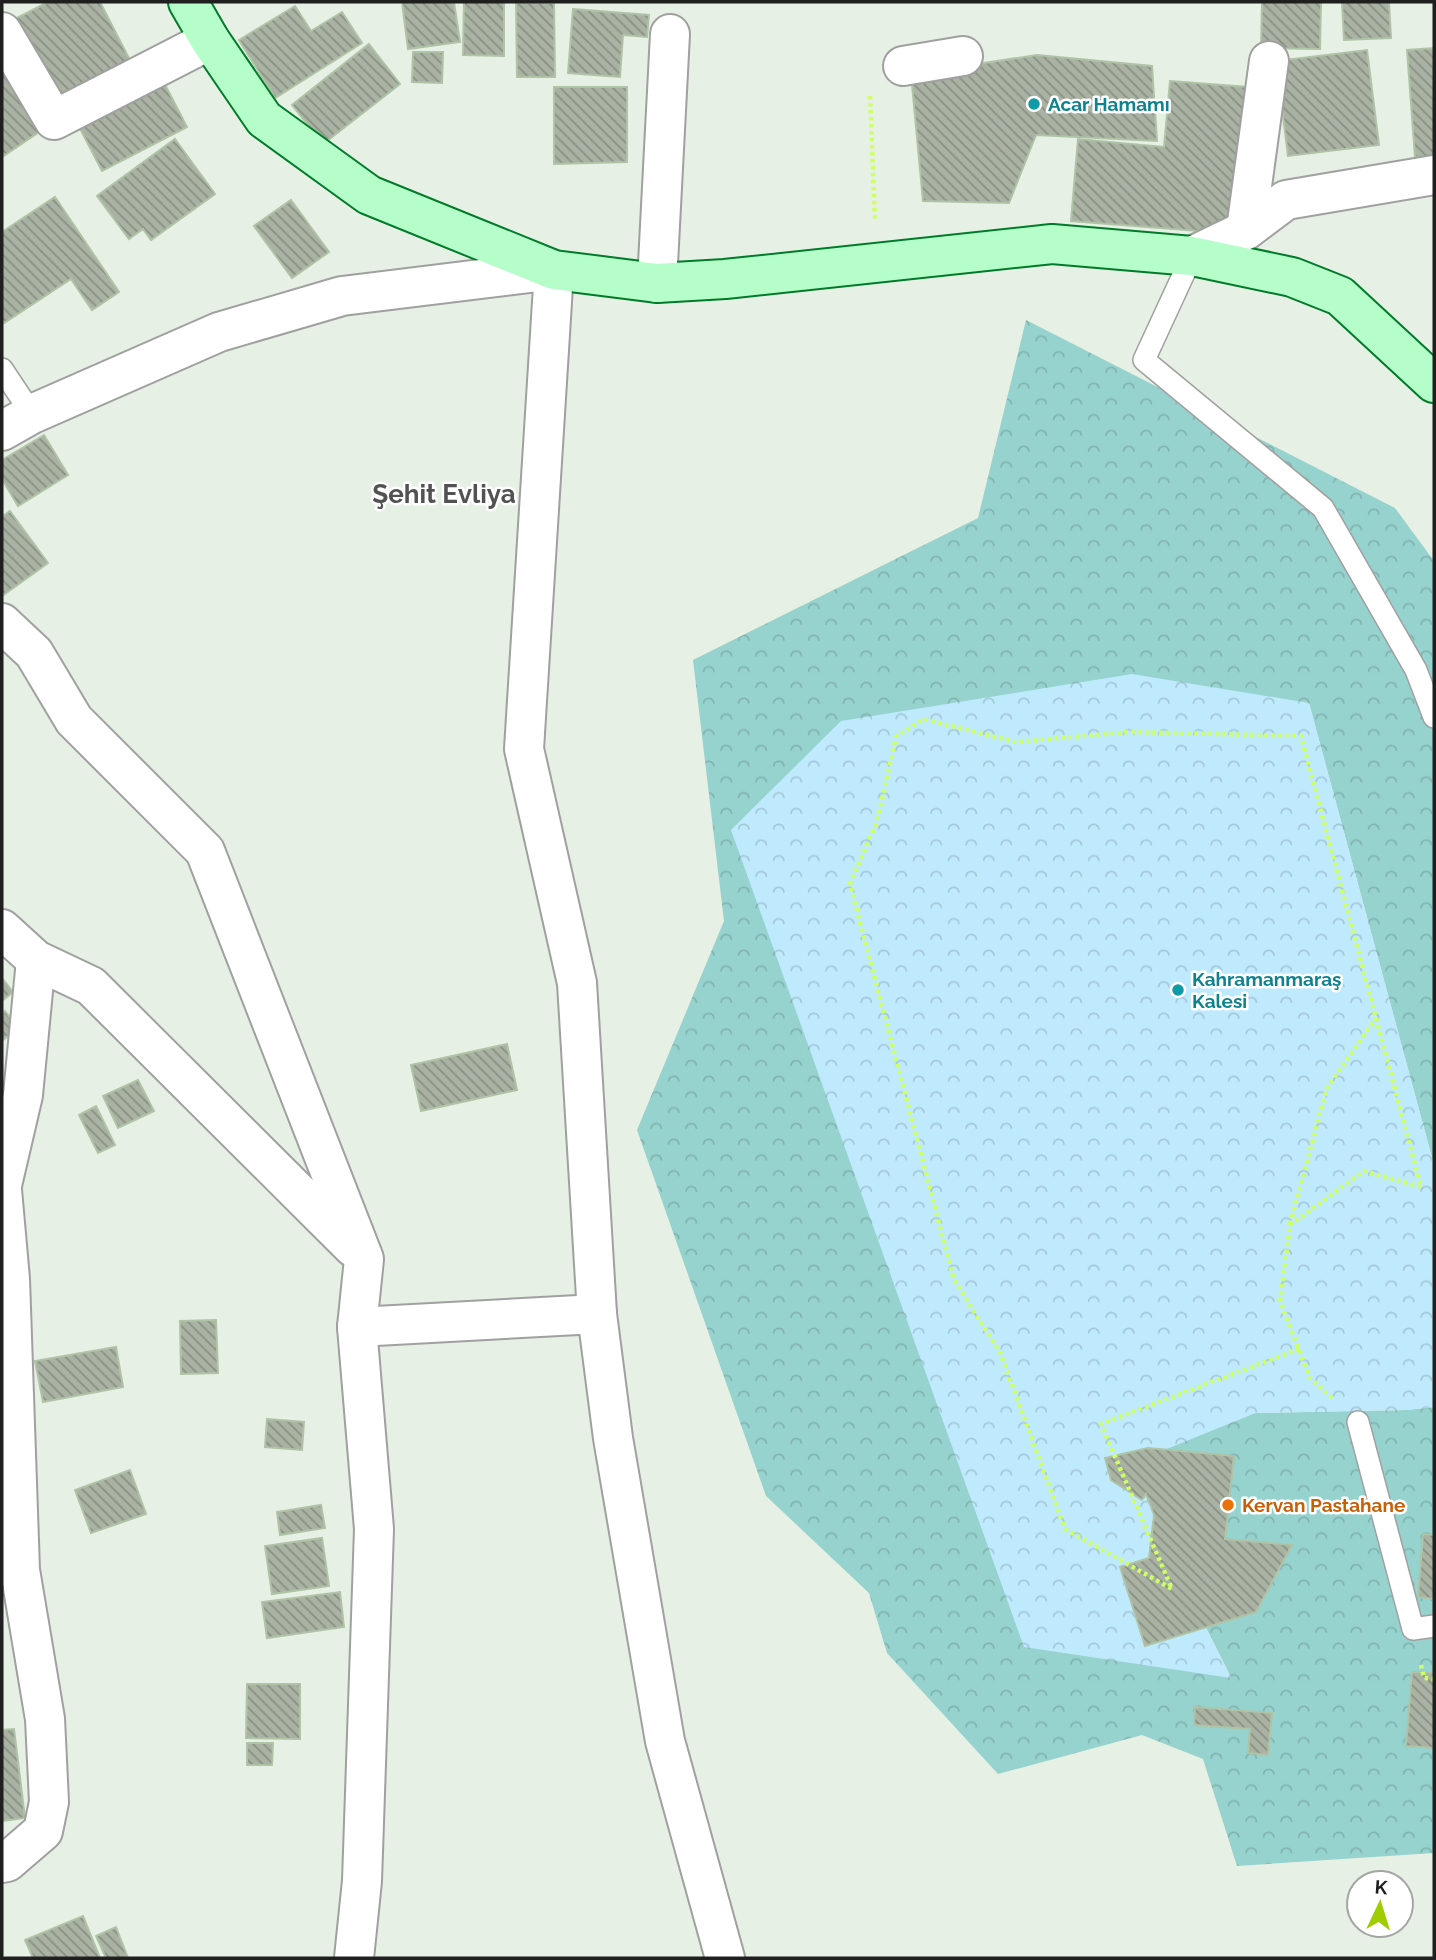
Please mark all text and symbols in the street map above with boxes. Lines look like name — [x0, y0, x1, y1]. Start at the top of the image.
place label: Acar Hamamı — [1048, 93, 1170, 115]
marker: Acar Hamamı — [1026, 96, 1042, 112]
district label: Şehit Evliya — [372, 479, 516, 509]
place label: Kahramanmaraş Kalesi — [1192, 968, 1342, 1012]
marker: Kahramanmaraş Kalesi — [1170, 982, 1186, 998]
place label: Kervan Pastahane — [1242, 1494, 1405, 1516]
marker: Kervan Pastahane — [1220, 1497, 1236, 1513]
north arrow — [1345, 1869, 1415, 1939]
text: K — [1374, 1876, 1389, 1898]

